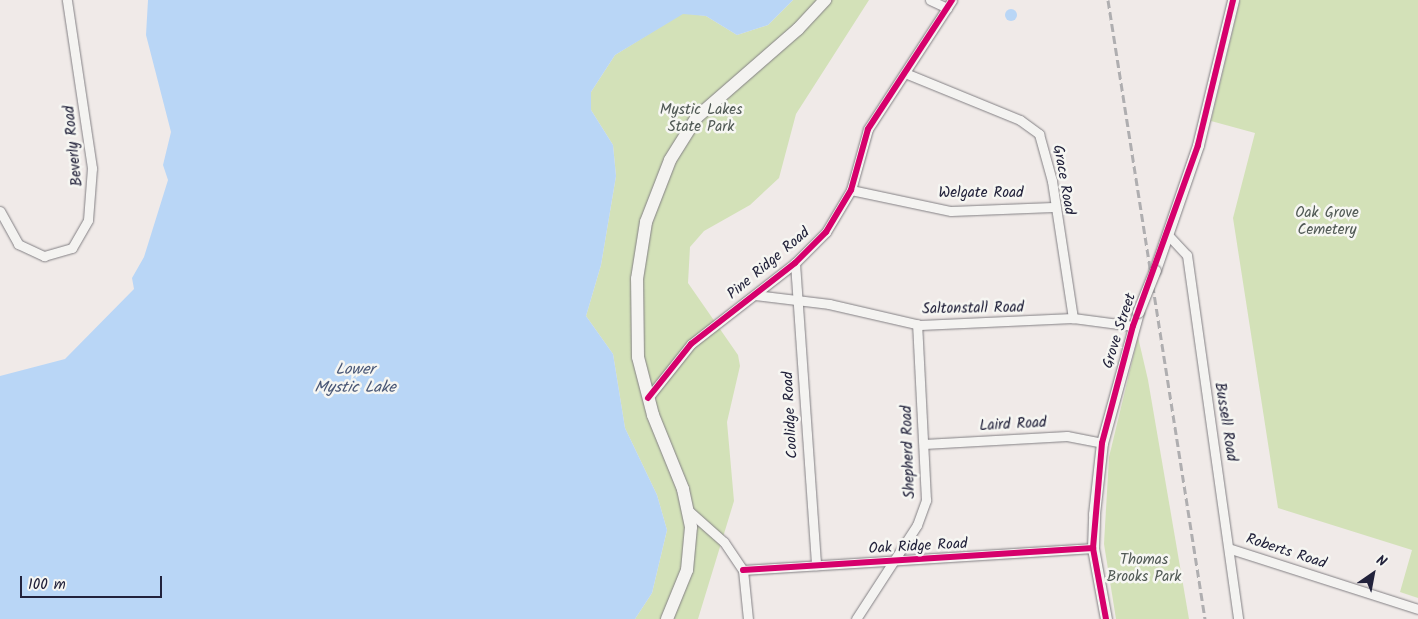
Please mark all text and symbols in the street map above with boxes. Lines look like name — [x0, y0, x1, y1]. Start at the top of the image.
park label: Mystic Lakes State Park — [660, 101, 742, 136]
street label: Beverly Road — [61, 105, 87, 187]
street label: Grace Road — [1048, 144, 1078, 216]
street label: Welgate Road — [939, 185, 1023, 203]
park label: Oak Grove Cemetery — [1295, 204, 1359, 239]
street label: Pine Ridge Road — [724, 224, 814, 304]
street label: Grove Street — [1099, 291, 1141, 371]
street label: Saltonstall Road — [922, 299, 1024, 319]
water label: Lower Mystic Lake — [314, 360, 396, 398]
street label: Coolidge Road — [780, 371, 802, 459]
street label: Bussell Road — [1210, 381, 1240, 463]
street label: Shepherd Road — [898, 405, 920, 499]
street label: Laird Road — [979, 414, 1047, 436]
street label: Roberts Road — [1244, 531, 1328, 573]
street label: Oak Ridge Road — [868, 535, 968, 559]
north arrow — [1348, 549, 1398, 599]
text: N — [1371, 550, 1391, 573]
park label: Thomas Brooks Park — [1107, 551, 1181, 586]
scale bar — [22, 566, 165, 598]
text: 100 m — [28, 573, 66, 597]

